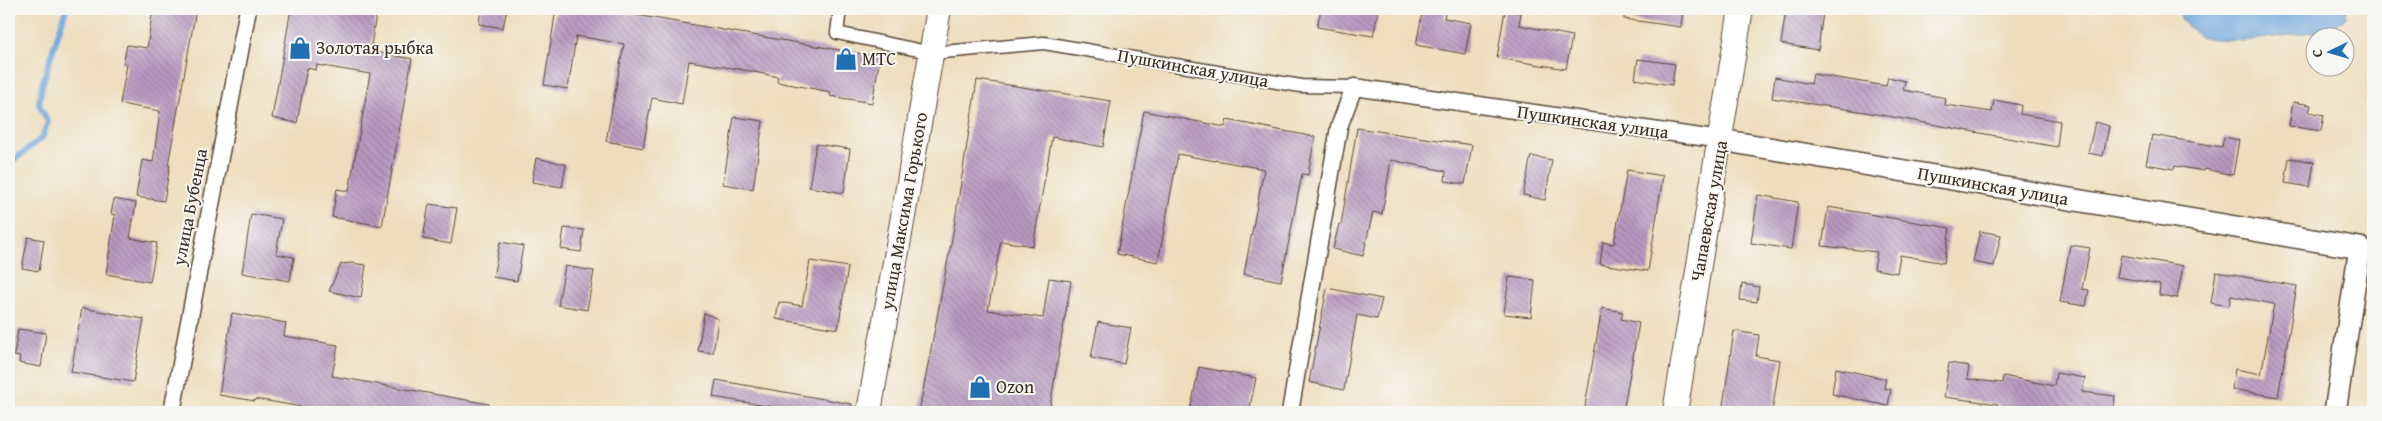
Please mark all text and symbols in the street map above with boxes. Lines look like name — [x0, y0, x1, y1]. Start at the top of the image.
north arrow — [2304, 28, 2354, 78]
place label: Золотая рыбка — [316, 34, 434, 61]
shop icon: Золотая рыбка — [287, 35, 313, 61]
street label: Пушкинская улица — [1116, 41, 1271, 94]
place label: МТС — [862, 45, 896, 72]
shop icon: МТС — [833, 46, 859, 72]
text: С — [2307, 48, 2327, 58]
street label: Пушкинская улица — [1516, 98, 1671, 146]
street label: улица Максима Горького — [873, 110, 934, 313]
street label: Чапаевская улица — [1683, 138, 1734, 284]
street label: улица Бубенца — [165, 146, 214, 269]
street label: Пушкинская улица — [1916, 159, 2071, 212]
place label: Ozon — [996, 373, 1034, 400]
shop icon: Ozon — [967, 374, 993, 400]

